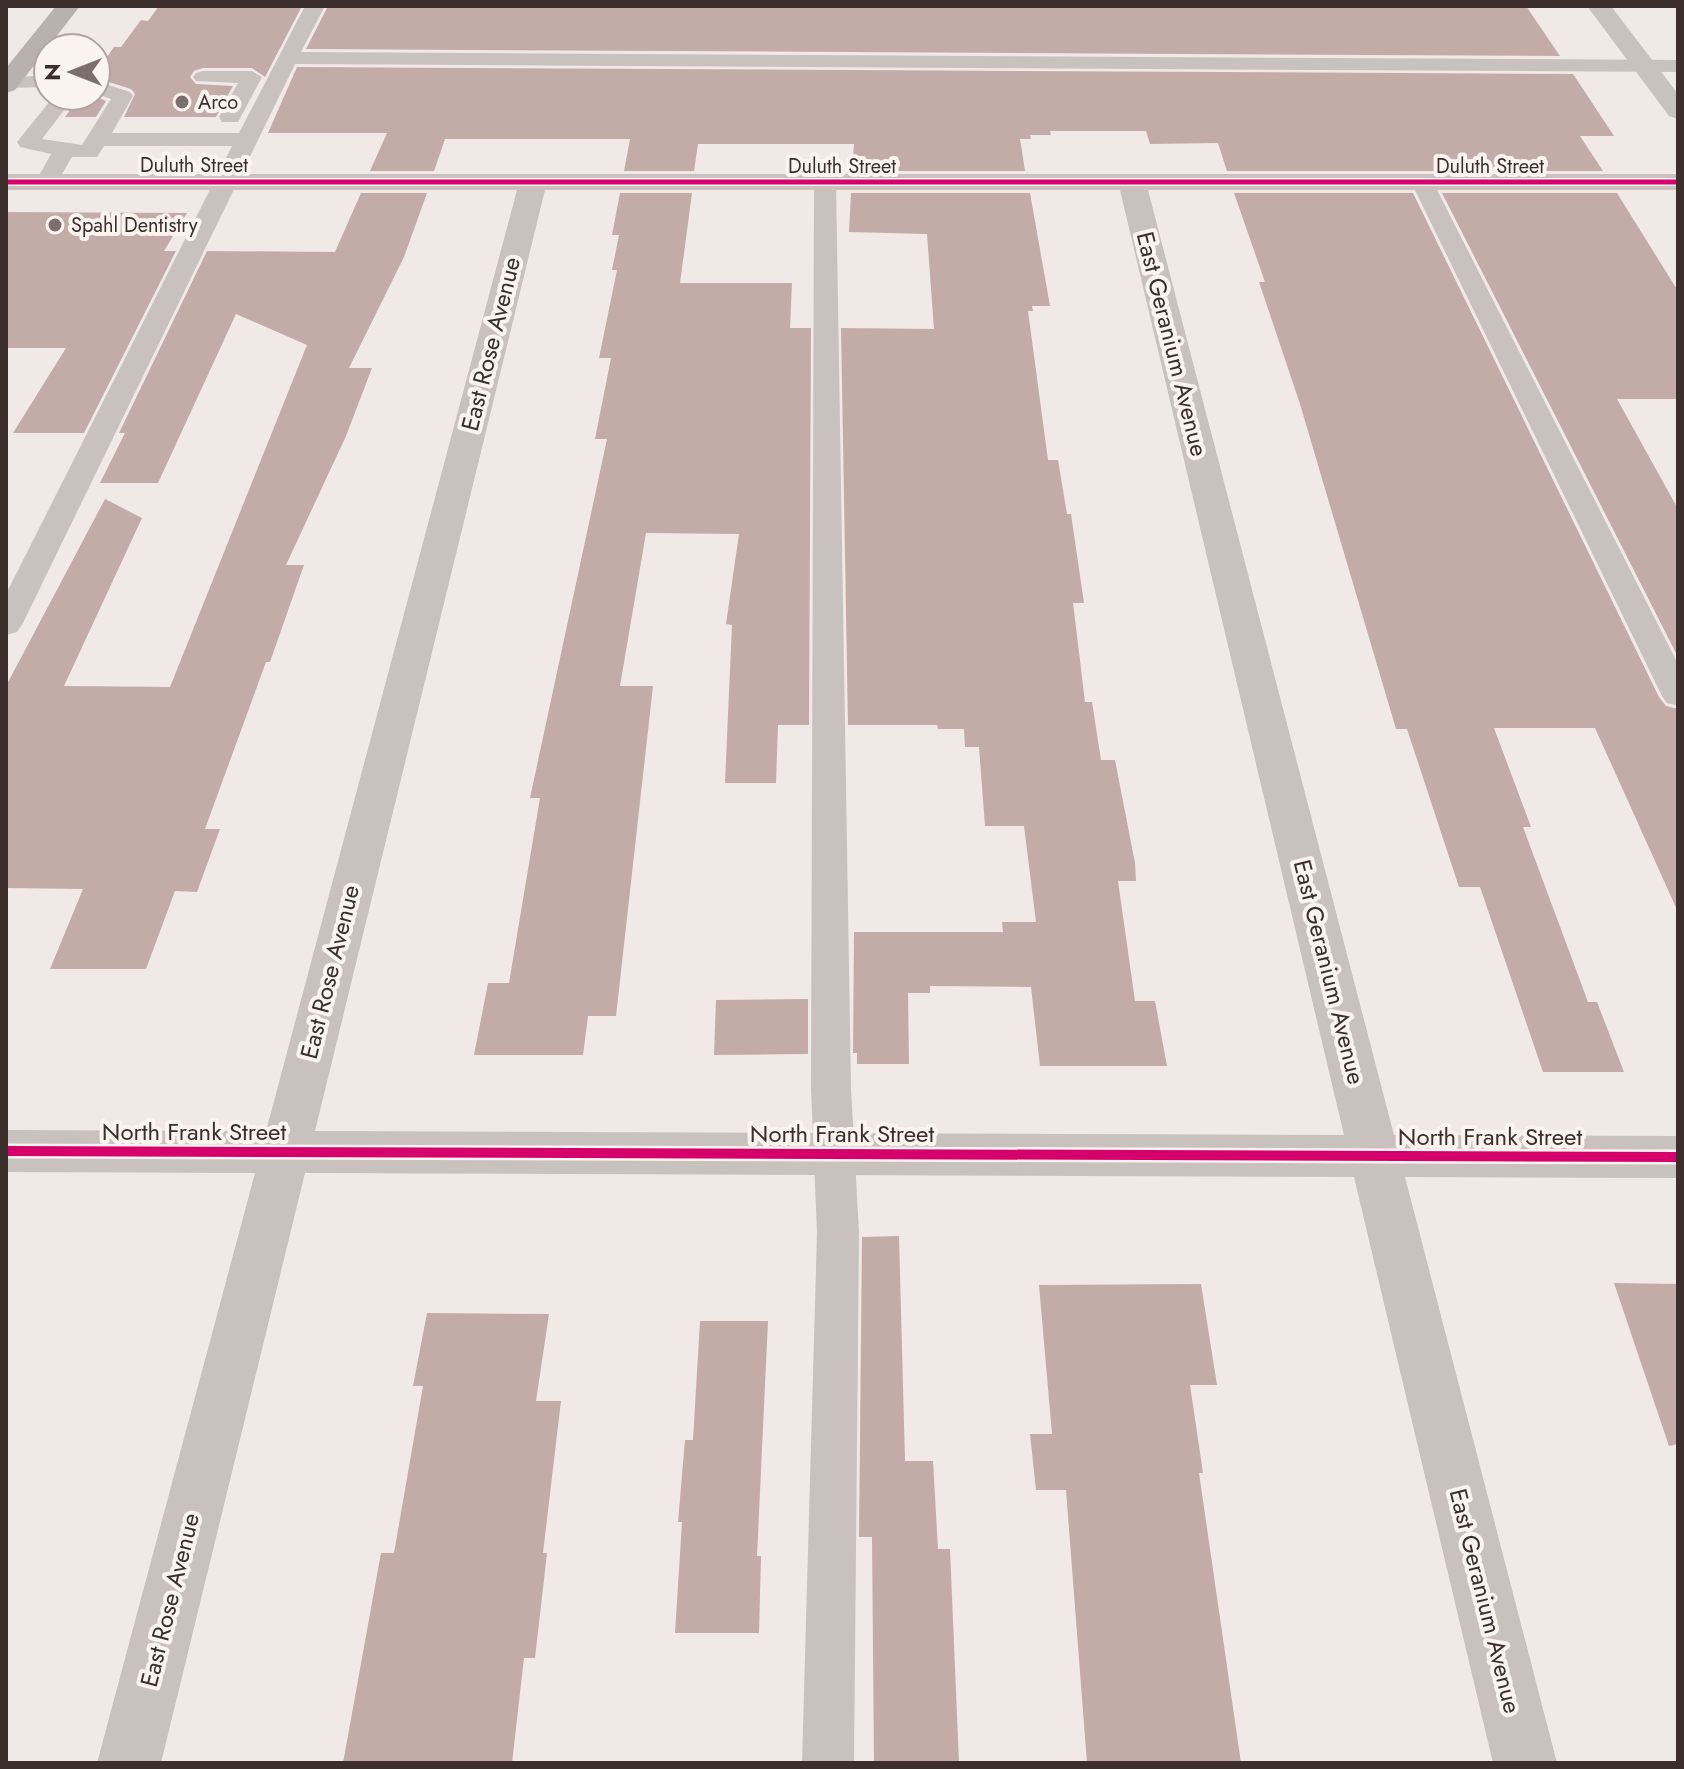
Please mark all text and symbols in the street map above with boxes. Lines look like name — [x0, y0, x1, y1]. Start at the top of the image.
north arrow — [32, 32, 112, 112]
text: N — [36, 63, 68, 81]
place label: Arco — [198, 88, 238, 117]
marker: Arco — [173, 93, 191, 111]
street label: Duluth Street — [140, 151, 248, 180]
street label: Duluth Street — [788, 152, 896, 181]
street label: Duluth Street — [1436, 152, 1544, 181]
place label: Spahl Dentistry — [71, 211, 198, 240]
marker: Spahl Dentistry — [46, 216, 64, 234]
street label: East Geranium Avenue — [1128, 228, 1217, 460]
street label: East Rose Avenue — [452, 253, 529, 434]
street label: East Geranium Avenue — [1285, 856, 1374, 1088]
street label: East Rose Avenue — [291, 881, 368, 1062]
street label: North Frank Street — [102, 1114, 286, 1149]
street label: North Frank Street — [750, 1116, 934, 1151]
street label: North Frank Street — [1398, 1119, 1582, 1154]
street label: East Geranium Avenue — [1441, 1485, 1530, 1717]
street label: East Rose Avenue — [131, 1509, 208, 1690]

